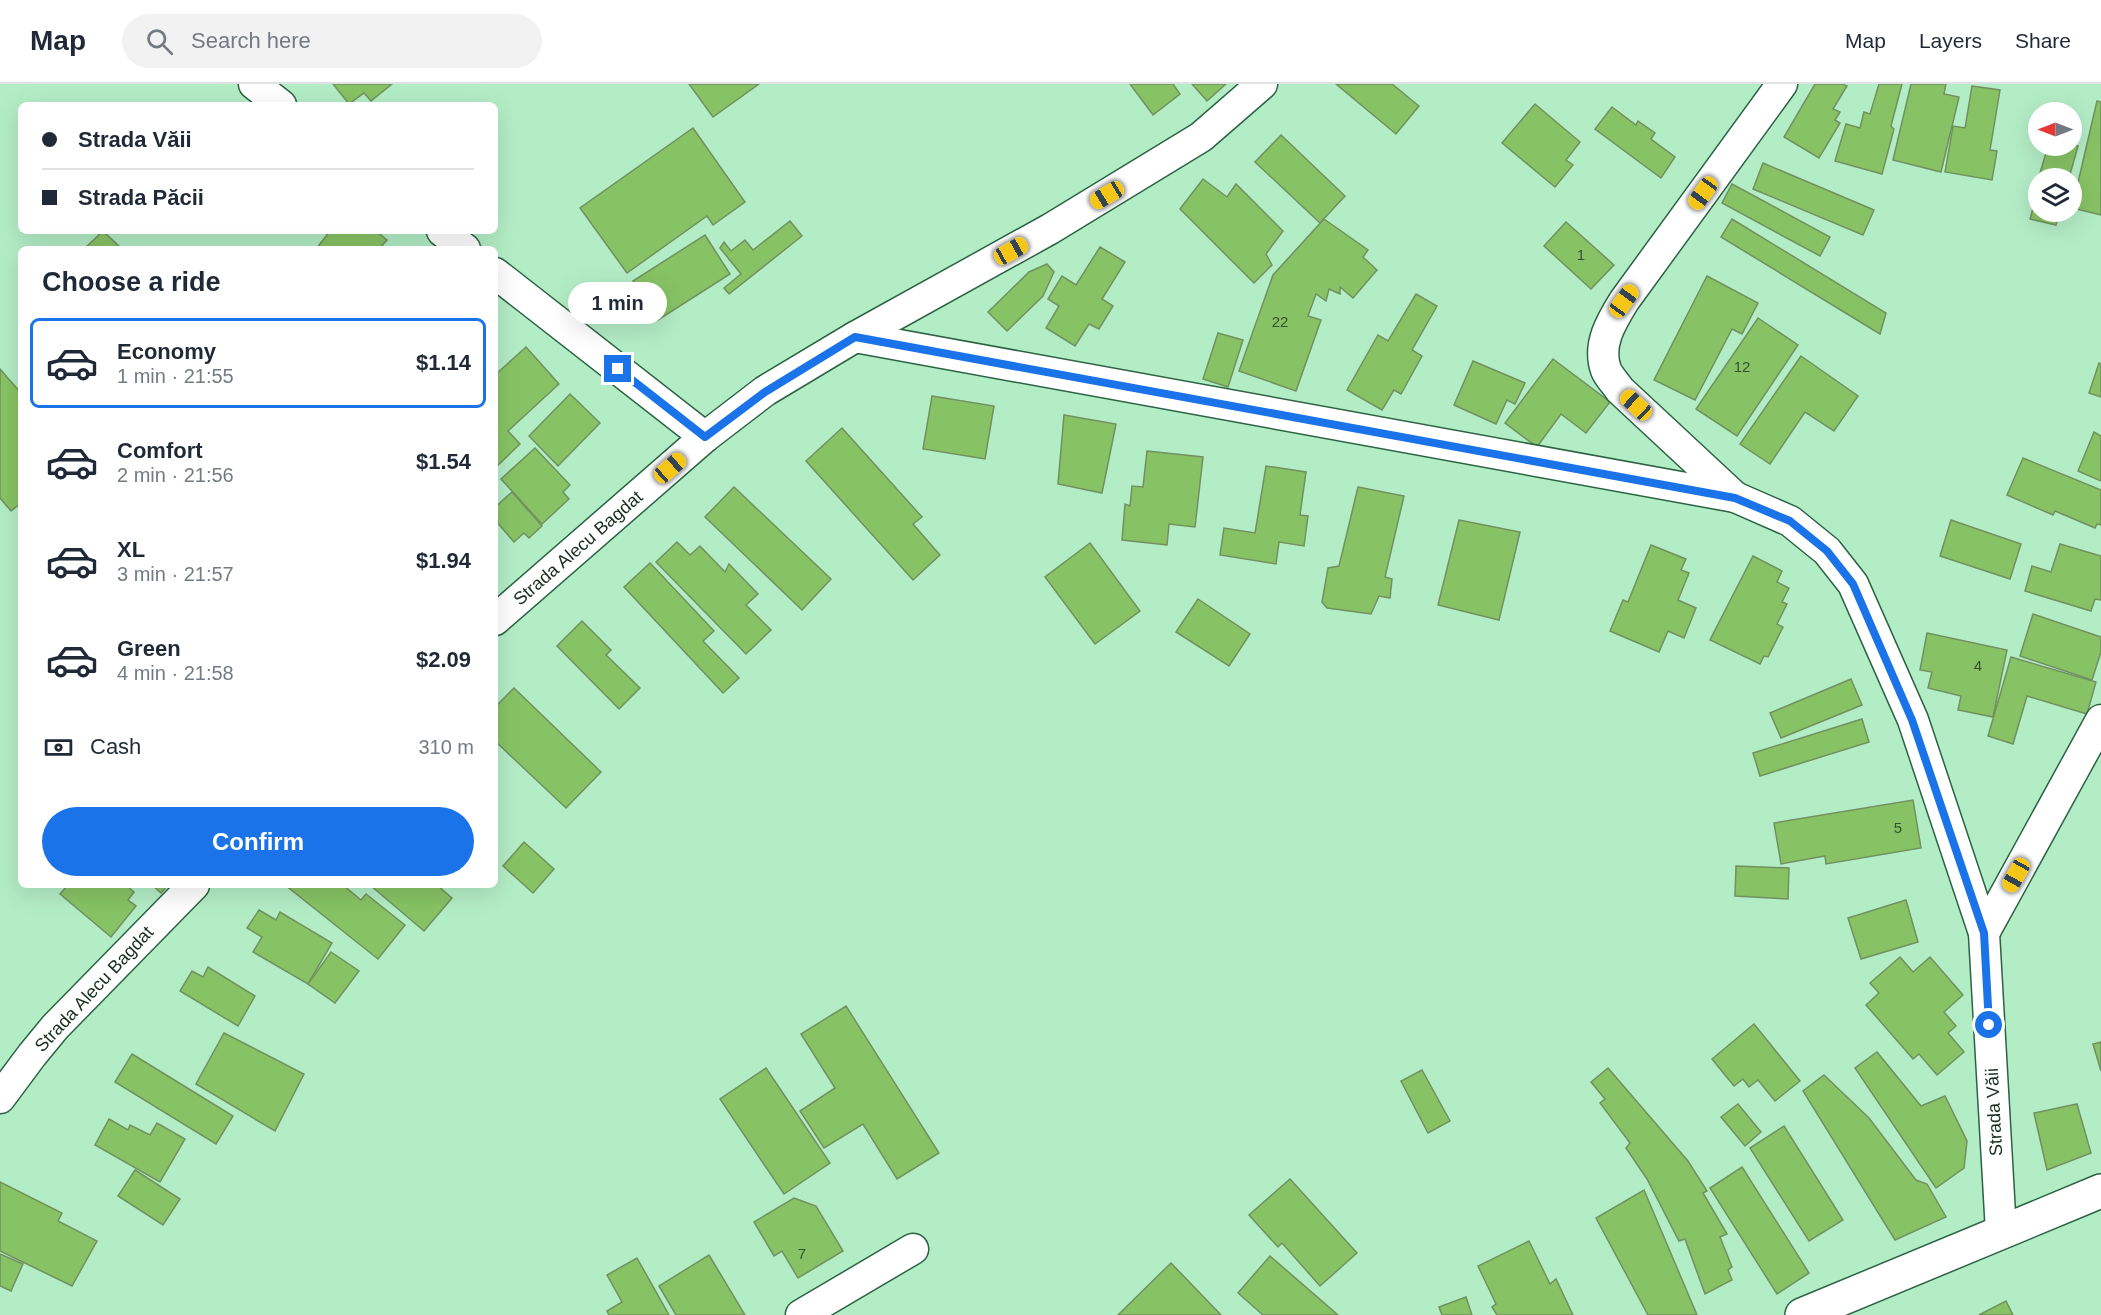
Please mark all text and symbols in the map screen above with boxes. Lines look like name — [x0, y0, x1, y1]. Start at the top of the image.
search box — [122, 14, 542, 68]
text: Map — [30, 25, 86, 56]
icon: search — [143, 25, 176, 58]
text: Search here — [191, 28, 311, 53]
text: Map — [1845, 29, 1886, 52]
text: Layers — [1919, 29, 1982, 52]
text: Share — [2015, 29, 2071, 52]
north arrow — [2028, 102, 2082, 156]
map controls — [2028, 102, 2082, 222]
text: Strada Văii — [78, 127, 192, 152]
button: layers — [2028, 168, 2082, 222]
car — [1685, 173, 1721, 213]
car — [1087, 178, 1127, 212]
text: Strada Păcii — [78, 185, 204, 210]
car — [991, 234, 1031, 268]
house number: 1 — [1577, 246, 1585, 263]
text: Choose a ride — [42, 267, 221, 297]
car — [1606, 281, 1642, 321]
callout: 1 min — [568, 282, 668, 324]
text: 1 min — [591, 292, 644, 314]
house number: 22 — [1272, 313, 1288, 330]
icon: car — [45, 336, 99, 390]
text: Economy — [117, 339, 216, 364]
text: $1.14 — [416, 350, 471, 375]
route end — [604, 355, 631, 382]
house number: 12 — [1734, 358, 1750, 375]
text: 1 min · 21:55 — [117, 365, 234, 387]
car — [1617, 386, 1655, 424]
icon: car — [45, 435, 99, 489]
text: Comfort — [117, 438, 203, 463]
text: $1.54 — [416, 449, 471, 474]
car — [651, 449, 689, 487]
text: 2 min · 21:56 — [117, 464, 234, 486]
street label: Strada Alecu Bagdat — [510, 487, 646, 609]
icon: car — [45, 534, 99, 588]
text: XL — [117, 537, 145, 562]
text: $1.94 — [416, 548, 471, 573]
text: 3 min · 21:57 — [117, 563, 234, 585]
icon: car — [45, 633, 99, 687]
text: Green — [117, 636, 181, 661]
text: $2.09 — [416, 647, 471, 672]
house number: 4 — [1974, 657, 1982, 674]
text: 4 min · 21:58 — [117, 662, 234, 684]
icon: cash — [42, 731, 75, 764]
text: Cash — [90, 734, 141, 759]
text: 310 m — [418, 736, 474, 758]
button: Confirm — [42, 807, 474, 876]
house number: 5 — [1894, 819, 1902, 836]
car — [1999, 855, 2033, 895]
street label: Strada Alecu Bagdat — [31, 922, 157, 1056]
route start — [1975, 1011, 2002, 1038]
street label: Strada Văii — [1982, 1068, 2006, 1156]
house number: 7 — [798, 1245, 806, 1262]

